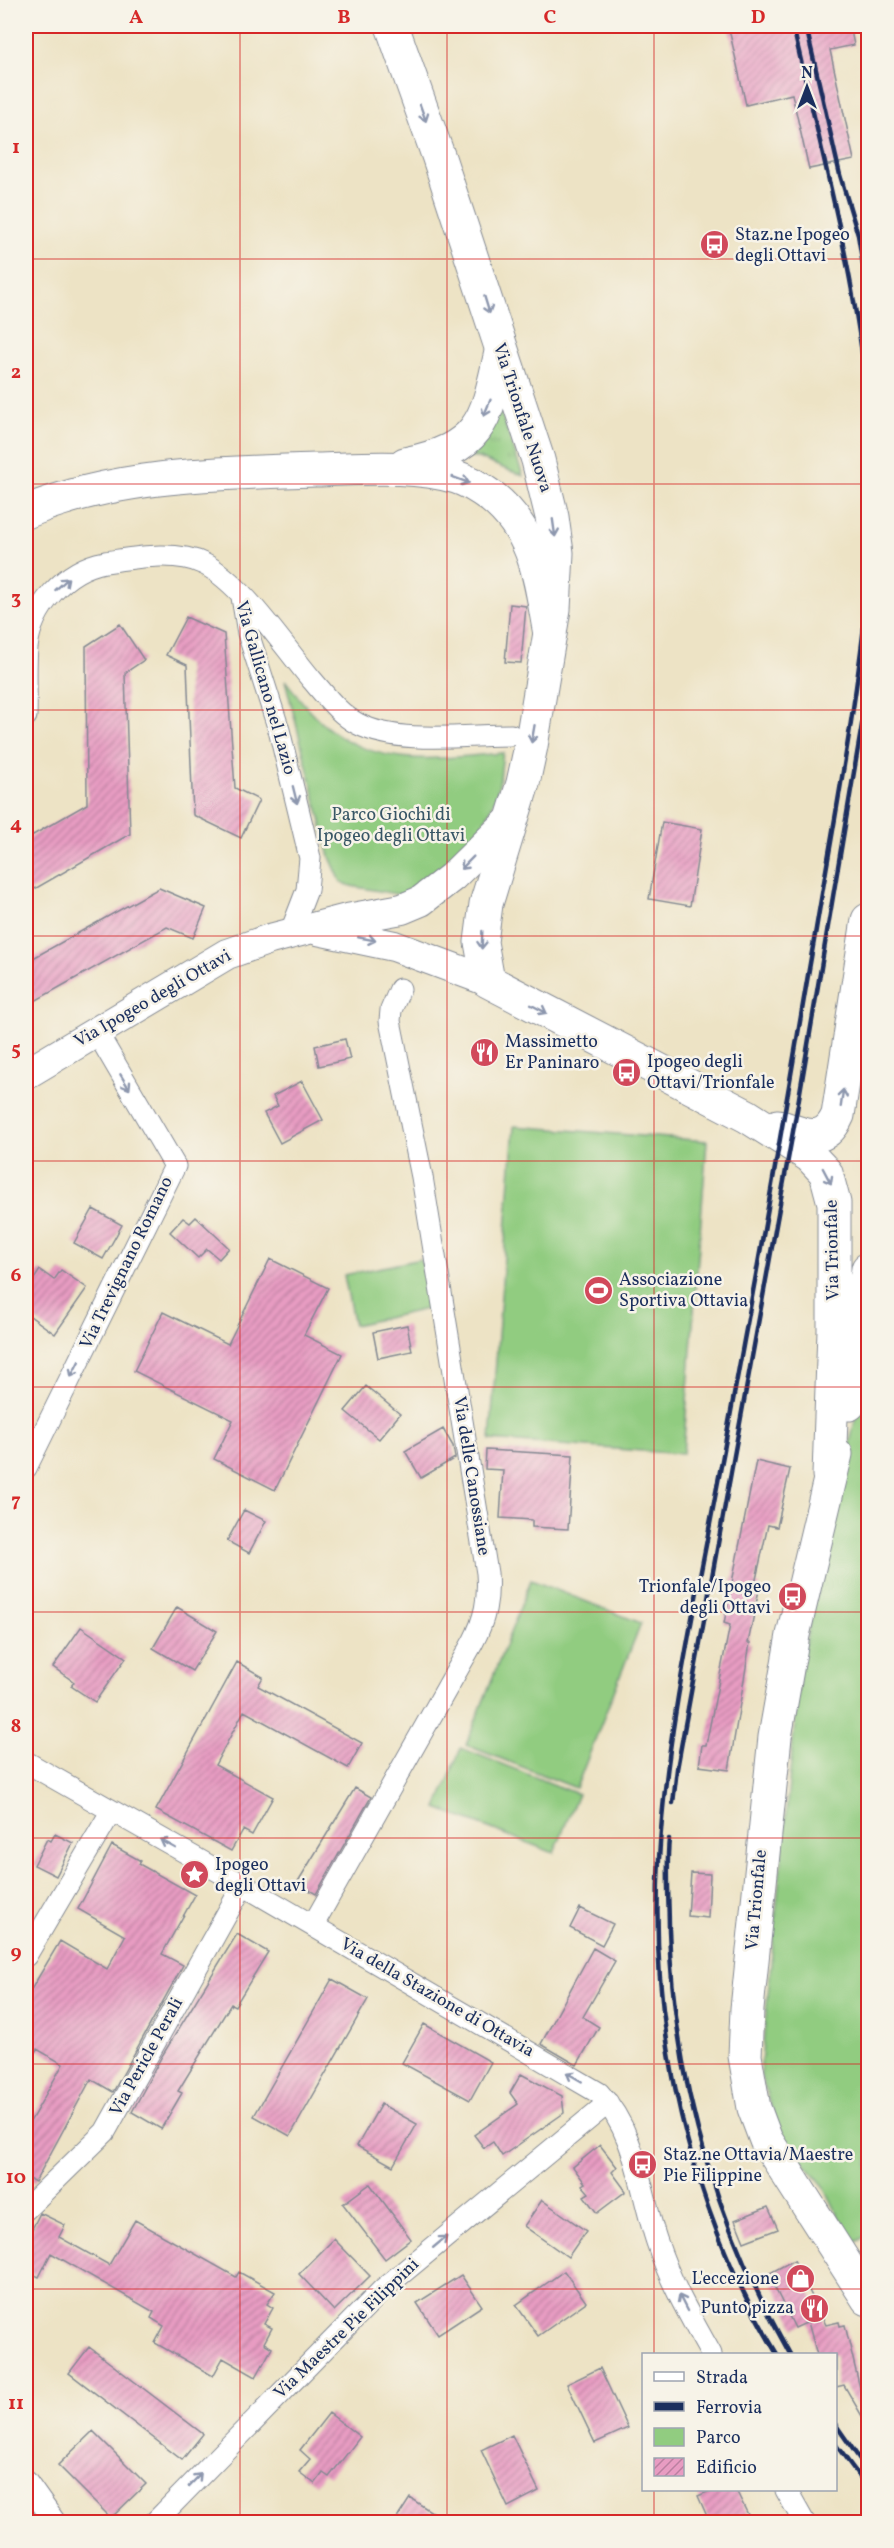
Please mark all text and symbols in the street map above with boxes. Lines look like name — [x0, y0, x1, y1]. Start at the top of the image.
text: A — [129, 4, 143, 32]
text: B — [337, 4, 351, 32]
text: C — [544, 4, 557, 32]
text: D — [751, 4, 765, 32]
north arrow — [777, 57, 837, 117]
text: N — [801, 63, 813, 85]
one-way arrow — [418, 104, 429, 122]
text: 1 — [12, 134, 20, 162]
place label: Staz.ne Ipogeo degli Ottavi — [735, 223, 850, 269]
bus stop icon: Staz.ne Ipogeo degli Ottavi — [698, 229, 730, 261]
one-way arrow — [482, 295, 493, 314]
street label: Via Trionfale Nuova — [486, 340, 558, 496]
text: 2 — [11, 359, 21, 387]
one-way arrow — [481, 399, 492, 417]
one-way arrow — [451, 475, 470, 486]
one-way arrow — [548, 518, 559, 537]
one-way arrow — [54, 577, 69, 591]
text: 3 — [11, 585, 21, 613]
street label: Via Gallicano nel Lazio — [228, 598, 302, 778]
one-way arrow — [527, 724, 538, 744]
one-way arrow — [290, 785, 301, 804]
park label: Parco Giochi di Ipogeo degli Ottavi — [317, 803, 465, 849]
text: 4 — [10, 811, 22, 839]
one-way arrow — [459, 856, 474, 870]
one-way arrow — [476, 930, 488, 949]
one-way arrow — [357, 934, 376, 946]
street label: Via Ipogeo degli Ottavi — [70, 944, 236, 1054]
one-way arrow — [530, 1004, 548, 1015]
place label: Massimetto Er Paninaro — [505, 1030, 599, 1076]
text: 5 — [11, 1036, 21, 1064]
restaurant icon: Massimetto Er Paninaro — [468, 1036, 500, 1068]
place label: Ipogeo degli Ottavi/Trionfale — [647, 1050, 775, 1096]
bus stop icon: Ipogeo degli Ottavi/Trionfale — [610, 1056, 642, 1088]
one-way arrow — [120, 1073, 132, 1090]
one-way arrow — [837, 1089, 848, 1109]
one-way arrow — [821, 1167, 833, 1185]
street label: Via Trevignano Romano — [74, 1173, 180, 1353]
street label: Via Trionfale — [820, 1199, 846, 1301]
text: 6 — [11, 1262, 22, 1290]
place label: Associazione Sportiva Ottavia — [619, 1268, 748, 1314]
sports icon: Associazione Sportiva Ottavia — [582, 1274, 614, 1306]
one-way arrow — [69, 1360, 81, 1377]
street label: Via delle Canossiane — [446, 1394, 496, 1558]
text: 7 — [11, 1487, 21, 1515]
place label: Trionfale/Ipogeo degli Ottavi — [639, 1575, 771, 1621]
bus stop icon: Trionfale/Ipogeo degli Ottavi — [776, 1581, 808, 1613]
text: 8 — [11, 1713, 21, 1741]
one-way arrow — [160, 1838, 178, 1849]
street label: Via Trionfale — [740, 1849, 774, 1951]
place label: Ipogeo degli Ottavi — [215, 1853, 306, 1899]
place icon: Ipogeo degli Ottavi — [178, 1859, 210, 1891]
street label: Via della Stazione di Ottavia — [335, 1932, 539, 2064]
text: 9 — [10, 1939, 22, 1967]
street label: Via Pericle Perali — [104, 1993, 190, 2121]
one-way arrow — [566, 2070, 583, 2082]
place label: Staz.ne Ottavia/Maestre Pie Filippine — [663, 2143, 853, 2189]
bus stop icon: Staz.ne Ottavia/Maestre Pie Filippine — [626, 2149, 658, 2181]
text: 10 — [6, 2164, 26, 2192]
one-way arrow — [432, 2235, 448, 2248]
street label: Via Maestre Pie Filippini — [269, 2253, 425, 2405]
shop icon: L'eccezione — [784, 2263, 816, 2295]
place label: L'eccezione — [691, 2267, 779, 2292]
restaurant icon: Punto pizza — [799, 2292, 831, 2324]
one-way arrow — [677, 2295, 689, 2312]
place label: Punto pizza — [701, 2296, 794, 2321]
legend — [642, 2353, 837, 2491]
text: Strada — [696, 2366, 748, 2391]
text: 11 — [8, 2390, 24, 2418]
text: Ferrovia — [696, 2396, 762, 2421]
text: Parco — [696, 2426, 741, 2451]
text: Edificio — [696, 2456, 757, 2481]
one-way arrow — [188, 2473, 203, 2488]

